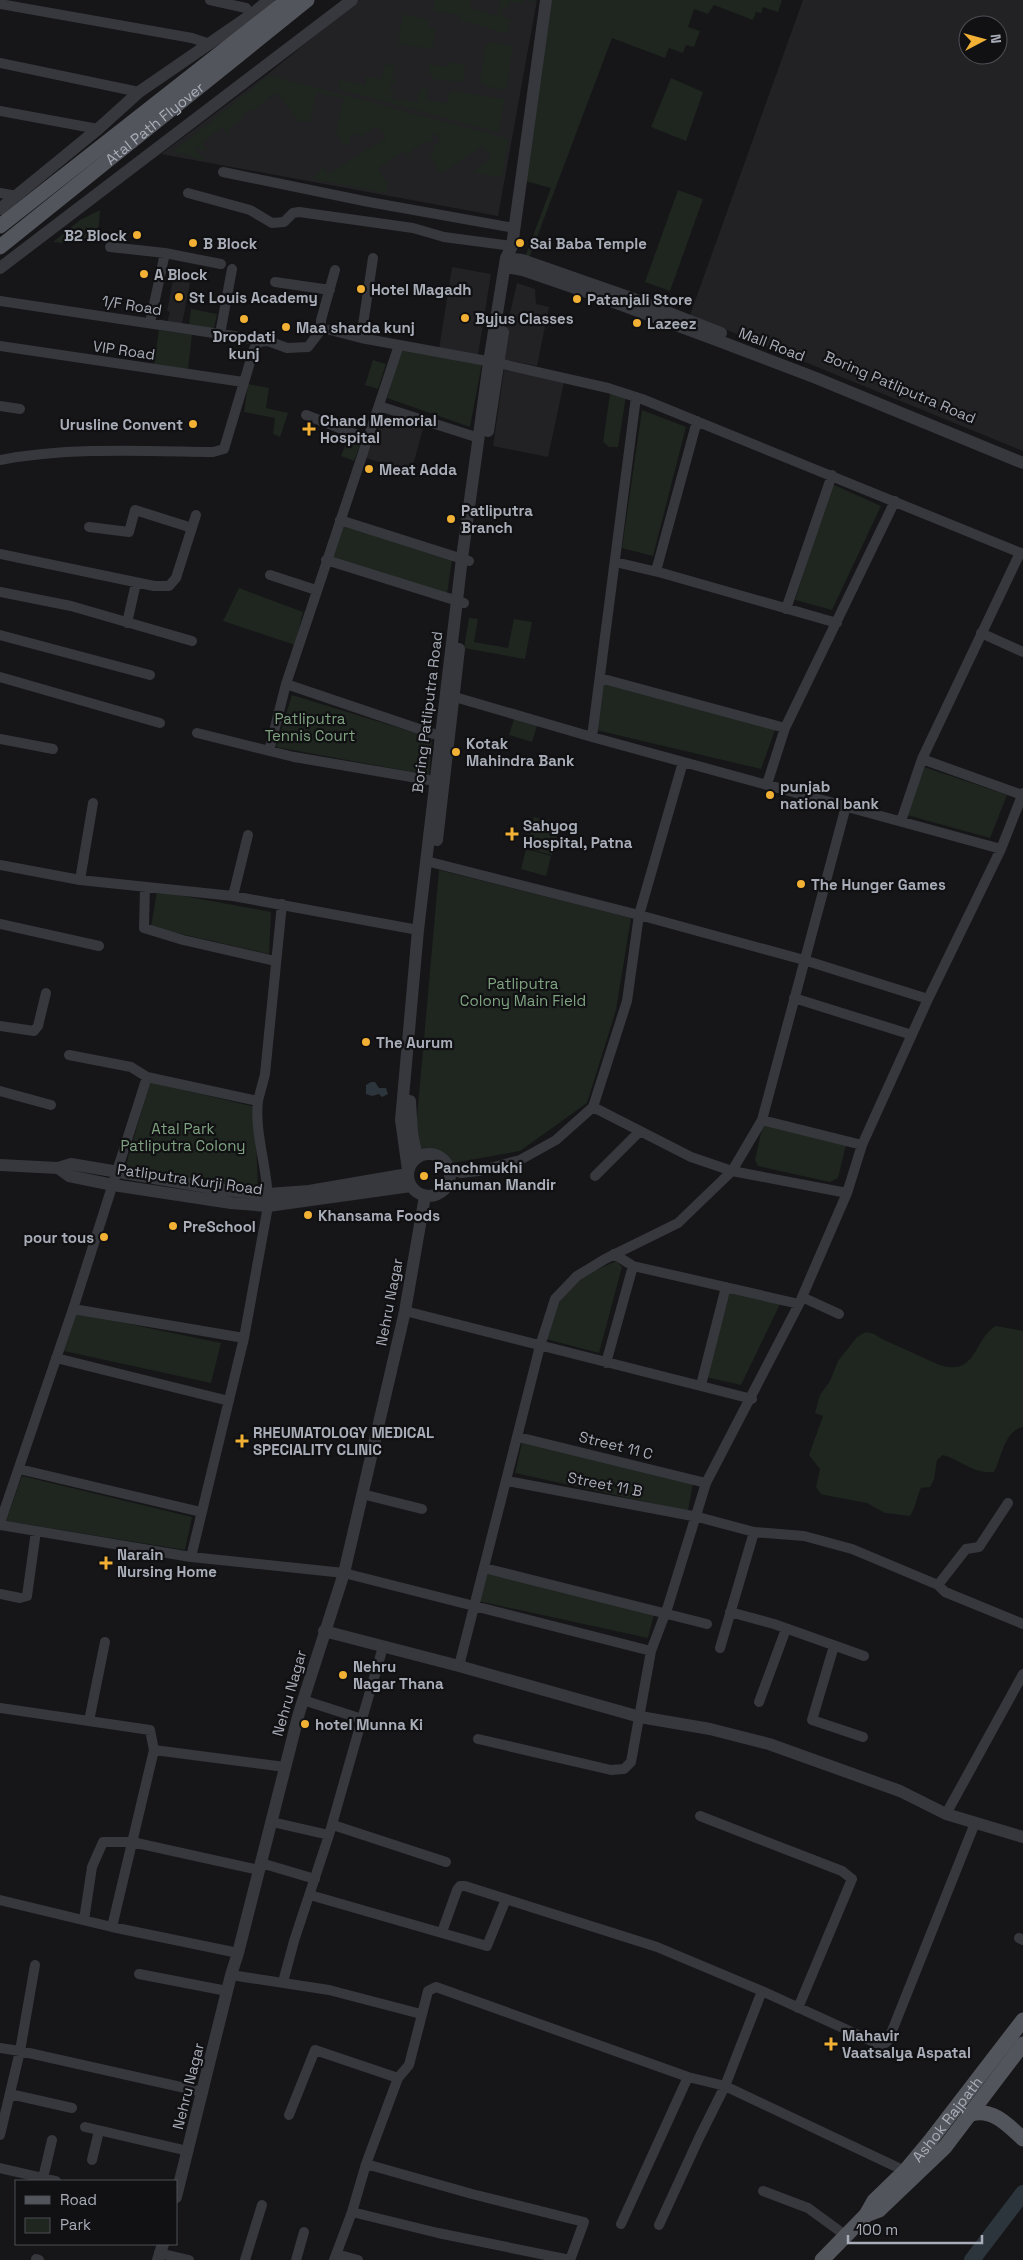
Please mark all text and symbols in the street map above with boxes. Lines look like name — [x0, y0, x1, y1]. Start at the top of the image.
north arrow — [958, 15, 1008, 65]
text: N — [986, 33, 1005, 44]
street label: Atal Path Flyover — [101, 77, 208, 168]
place label: B2 Block — [64, 226, 128, 245]
marker: B2 Block — [131, 229, 143, 241]
place label: B Block — [203, 234, 258, 253]
place label: Sai Baba Temple — [530, 234, 647, 253]
marker: B Block — [187, 237, 199, 249]
marker: Sai Baba Temple — [514, 237, 526, 249]
place label: A Block — [154, 265, 208, 284]
marker: A Block — [138, 268, 150, 280]
place label: Hotel Magadh — [371, 280, 471, 299]
marker: Hotel Magadh — [355, 283, 367, 295]
place label: St Louis Academy — [189, 288, 318, 307]
place label: Patanjali Store — [587, 290, 693, 309]
street label: 1/F Road — [101, 291, 163, 319]
marker: St Louis Academy — [173, 291, 185, 303]
marker: Patanjali Store — [571, 293, 583, 305]
place label: Byjus Classes — [475, 309, 574, 328]
marker: Byjus Classes — [459, 312, 471, 324]
marker: Dropdati kunj — [238, 313, 250, 325]
place label: Lazeez — [647, 314, 697, 333]
marker: Lazeez — [631, 317, 643, 329]
place label: Maa sharda kunj — [296, 318, 415, 337]
marker: Maa sharda kunj — [280, 321, 292, 333]
street label: Mall Road — [736, 323, 808, 365]
place label: Dropdati kunj — [213, 327, 275, 363]
street label: VIP Road — [92, 336, 156, 364]
street label: Boring Patliputra Road — [821, 346, 979, 428]
place label: Chand Memorial Hospital — [320, 411, 437, 447]
place label: Urusline Convent — [60, 415, 183, 434]
marker: Urusline Convent — [187, 418, 199, 430]
marker: Chand Memorial Hospital — [302, 422, 316, 436]
place label: Meat Adda — [379, 460, 457, 479]
marker: Meat Adda — [363, 463, 375, 475]
place label: Patliputra Branch — [461, 501, 533, 537]
marker: Patliputra Branch — [445, 513, 457, 525]
street label: Boring Patliputra Road — [408, 630, 446, 794]
park label: Patliputra Tennis Court — [265, 709, 355, 745]
place label: Kotak Mahindra Bank — [466, 734, 575, 770]
marker: Kotak Mahindra Bank — [450, 746, 462, 758]
place label: punjab national bank — [780, 777, 880, 813]
marker: punjab national bank — [764, 789, 776, 801]
place label: Sahyog Hospital, Patna — [523, 816, 633, 852]
marker: Sahyog Hospital, Patna — [505, 827, 519, 841]
place label: The Hunger Games — [811, 875, 946, 894]
marker: The Hunger Games — [795, 878, 807, 890]
park label: Patliputra Colony Main Field — [460, 974, 586, 1010]
place label: The Aurum — [376, 1033, 453, 1052]
marker: The Aurum — [360, 1036, 372, 1048]
park label: Atal Park Patliputra Colony — [121, 1119, 245, 1155]
place label: Panchmukhi Hanuman Mandir — [434, 1158, 556, 1194]
street label: Patliputra Kurji Road — [116, 1159, 264, 1199]
marker: Panchmukhi Hanuman Mandir — [418, 1170, 430, 1182]
place label: Khansama Foods — [318, 1206, 440, 1225]
marker: Khansama Foods — [302, 1209, 314, 1221]
place label: PreSchool — [183, 1217, 256, 1236]
marker: PreSchool — [167, 1220, 179, 1232]
place label: pour tous — [23, 1228, 94, 1247]
marker: pour tous — [98, 1231, 110, 1243]
street label: Nehru Nagar — [371, 1256, 407, 1348]
place label: RHEUMATOLOGY MEDICAL SPECIALITY CLINIC — [253, 1423, 434, 1459]
street label: Street 11 C — [577, 1427, 655, 1463]
marker: RHEUMATOLOGY MEDICAL SPECIALITY CLINIC — [235, 1434, 249, 1448]
street label: Street 11 B — [566, 1467, 644, 1501]
place label: Narain Nursing Home — [117, 1545, 217, 1581]
marker: Narain Nursing Home — [99, 1556, 113, 1570]
street label: Nehru Nagar — [268, 1647, 310, 1738]
place label: Nehru Nagar Thana — [353, 1657, 444, 1693]
marker: Nehru Nagar Thana — [337, 1669, 349, 1681]
place label: hotel Munna Ki — [315, 1715, 423, 1734]
marker: hotel Munna Ki — [299, 1718, 311, 1730]
place label: Mahavir Vaatsalya Aspatal — [842, 2026, 971, 2062]
marker: Mahavir Vaatsalya Aspatal — [824, 2037, 838, 2051]
street label: Nehru Nagar — [168, 2040, 208, 2131]
street label: Ashok Rajpath — [907, 2072, 986, 2166]
legend — [15, 2180, 178, 2245]
text: Road — [60, 2190, 97, 2209]
scale bar — [848, 2212, 982, 2244]
text: Park — [60, 2215, 91, 2234]
text: 100 m — [856, 2220, 898, 2239]

